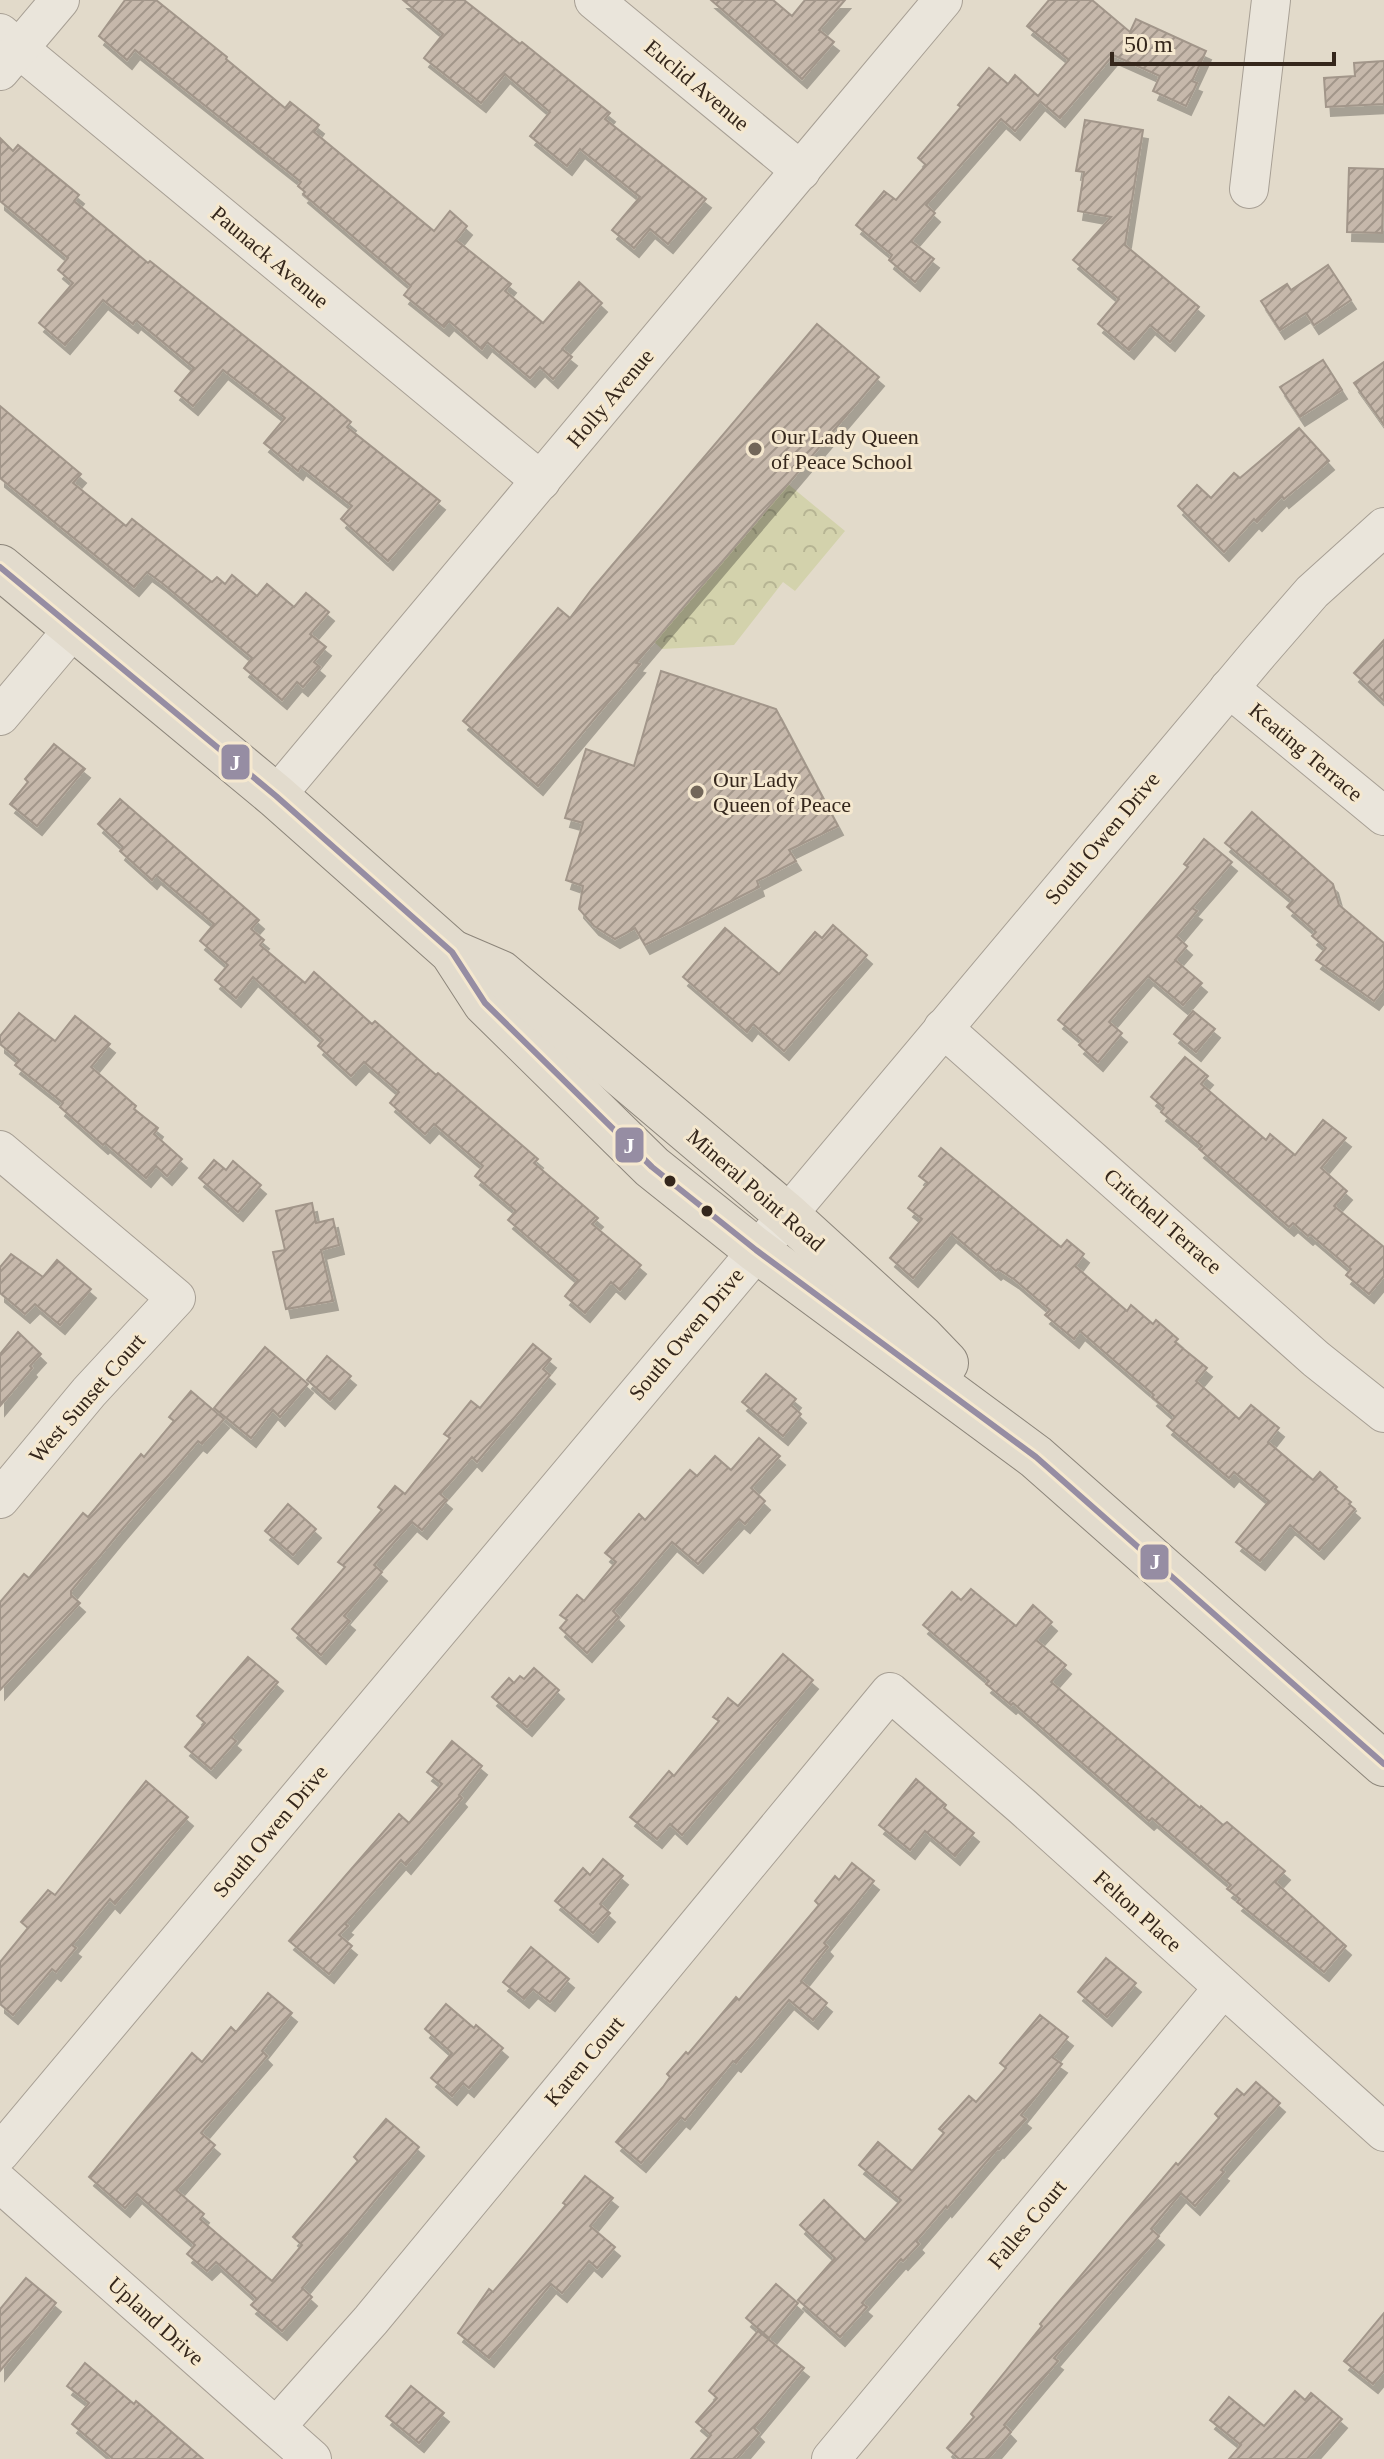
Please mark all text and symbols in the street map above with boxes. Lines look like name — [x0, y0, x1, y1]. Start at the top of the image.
scale bar — [1112, 16, 1334, 66]
text: 50 m — [1124, 31, 1173, 57]
street label: Euclid Avenue — [640, 34, 754, 136]
street label: Paunack Avenue — [206, 201, 334, 313]
street label: Holly Avenue — [561, 344, 659, 452]
place label: Our Lady Queen of Peace School — [771, 424, 919, 474]
marker: Our Lady Queen of Peace School — [746, 440, 764, 458]
street label: Keating Terrace — [1244, 697, 1368, 807]
line badge: J — [220, 743, 251, 781]
text: J — [230, 750, 241, 775]
place label: Our Lady Queen of Peace — [713, 767, 851, 817]
street label: South Owen Drive — [1039, 767, 1165, 909]
marker: Our Lady Queen of Peace — [688, 783, 706, 801]
street label: Mineral Point Road — [682, 1124, 830, 1256]
line badge: J — [614, 1126, 645, 1164]
text: J — [624, 1133, 635, 1158]
street label: Critchell Terrace — [1099, 1163, 1227, 1279]
unlabelled marker — [662, 1173, 678, 1189]
unlabelled marker — [699, 1203, 715, 1219]
street label: South Owen Drive — [623, 1263, 749, 1405]
street label: West Sunset Court — [24, 1328, 150, 1468]
line badge: J — [1139, 1543, 1170, 1581]
text: J — [1150, 1549, 1161, 1574]
street label: South Owen Drive — [207, 1760, 333, 1902]
street label: Felton Place — [1089, 1865, 1187, 1957]
street label: Karen Court — [539, 2011, 629, 2111]
street label: Falles Court — [983, 2175, 1071, 2273]
street label: Upland Drive — [103, 2271, 209, 2371]

